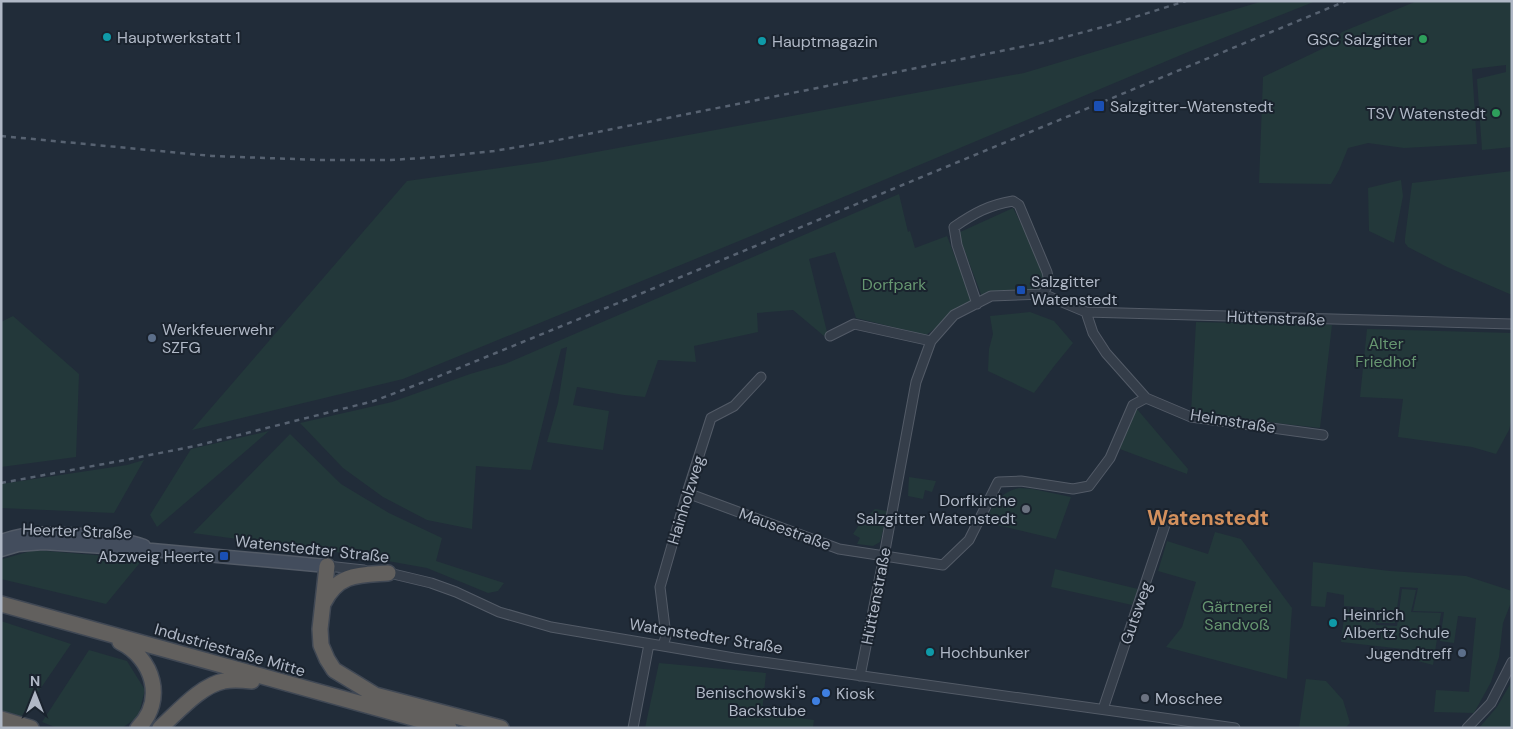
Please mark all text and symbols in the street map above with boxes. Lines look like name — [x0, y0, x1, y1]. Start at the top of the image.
place label: Hauptwerkstatt 1 — [117, 27, 240, 48]
place label: GSC Salzgitter — [1307, 29, 1413, 50]
marker: Hauptwerkstatt 1 — [101, 31, 113, 43]
place label: Hauptmagazin — [772, 31, 878, 52]
marker: GSC Salzgitter — [1417, 33, 1429, 45]
marker: Hauptmagazin — [756, 35, 768, 47]
place label: Salzgitter-Watenstedt — [1110, 96, 1274, 117]
marker: Salzgitter-Watenstedt — [1092, 99, 1106, 113]
place label: TSV Watenstedt — [1367, 103, 1486, 124]
marker: TSV Watenstedt — [1490, 107, 1502, 119]
place label: Salzgitter Watenstedt — [1031, 271, 1118, 310]
park label: Dorfpark — [862, 274, 926, 295]
marker: Salzgitter Watenstedt — [1015, 284, 1027, 296]
street label: Hüttenstraße — [1226, 306, 1326, 330]
place label: Werkfeuerwehr SZFG — [162, 319, 274, 358]
marker: Werkfeuerwehr SZFG — [146, 332, 158, 344]
park label: Alter Friedhof — [1355, 333, 1417, 372]
street label: Heimstraße — [1189, 404, 1277, 438]
street label: Hainholzweg — [662, 453, 710, 547]
place label: Dorfkirche Salzgitter Watenstedt — [856, 490, 1016, 529]
street label: Mausestraße — [736, 503, 834, 555]
marker: Dorfkirche Salzgitter Watenstedt — [1020, 503, 1032, 515]
district label: Watenstedt — [1147, 504, 1269, 532]
street label: Heerter Straße — [22, 519, 132, 543]
street label: Watenstedter Straße — [234, 530, 390, 568]
place label: Abzweig Heerte — [98, 546, 214, 567]
street label: Hüttenstraße — [856, 546, 896, 646]
marker: Abzweig Heerte — [218, 550, 230, 562]
street label: Gutsweg — [1115, 579, 1157, 647]
park label: Gärtnerei Sandvoß — [1202, 596, 1272, 635]
place label: Heinrich Albertz Schule — [1343, 604, 1450, 643]
street label: Watenstedter Straße — [628, 613, 784, 659]
marker: Heinrich Albertz Schule — [1327, 617, 1339, 629]
street label: Industriestraße Mitte — [152, 618, 308, 682]
place label: Hochbunker — [940, 642, 1030, 663]
place label: Jugendtreff — [1366, 643, 1452, 664]
marker: Hochbunker — [924, 646, 936, 658]
marker: Jugendtreff — [1456, 647, 1468, 659]
north arrow — [10, 669, 60, 719]
text: N — [30, 672, 40, 690]
place label: Benischowski's Backstube — [696, 682, 806, 721]
place label: Kiosk — [836, 683, 875, 704]
marker: Kiosk — [820, 687, 832, 699]
place label: Moschee — [1155, 688, 1223, 709]
marker: Moschee — [1139, 692, 1151, 704]
marker: Benischowski's Backstube — [810, 695, 822, 707]

